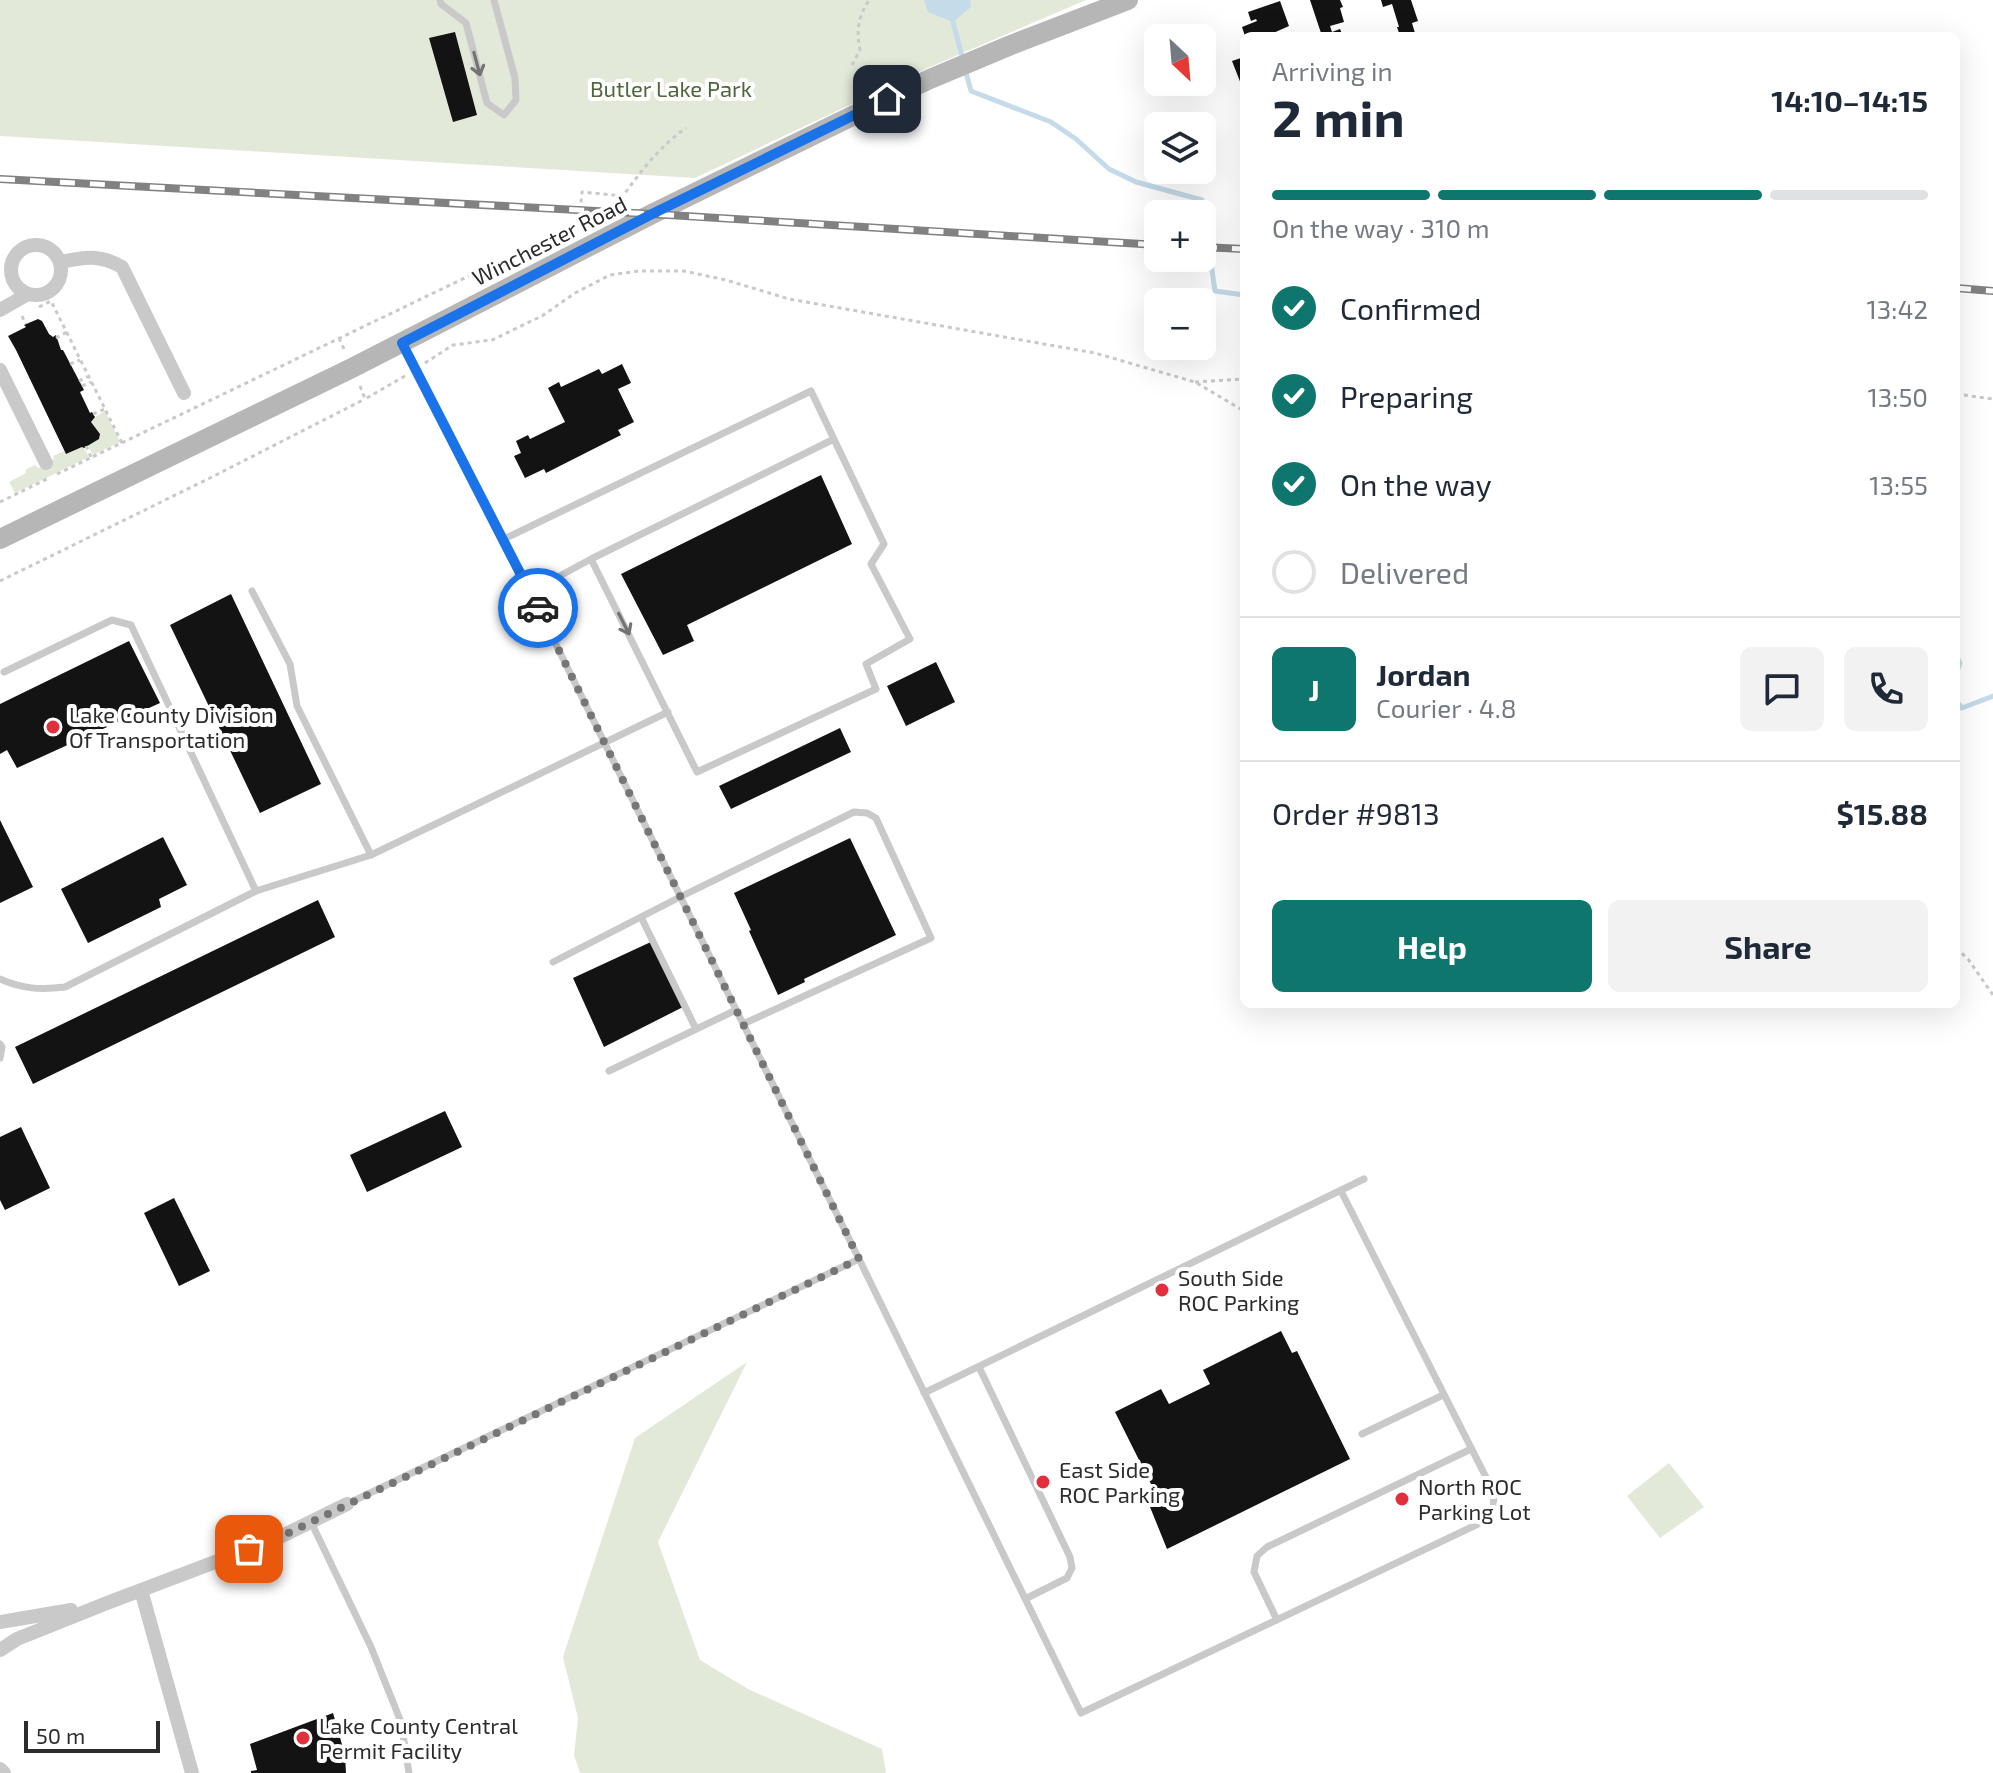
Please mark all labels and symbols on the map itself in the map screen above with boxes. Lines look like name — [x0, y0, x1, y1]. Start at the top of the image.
north arrow — [1144, 24, 1216, 96]
one-way arrow — [470, 50, 485, 76]
pin — [853, 65, 921, 133]
park label: Butler Lake Park — [590, 75, 752, 101]
street label: Winchester Road — [467, 190, 631, 290]
courier — [498, 568, 578, 648]
one-way arrow — [617, 612, 632, 636]
place label: Lake County Division Of Transportation — [69, 701, 274, 752]
marker: Lake County Division Of Transportation — [44, 718, 62, 736]
place label: South Side ROC Parking — [1178, 1264, 1299, 1315]
marker: South Side ROC Parking — [1153, 1281, 1171, 1299]
place label: East Side ROC Parking — [1059, 1456, 1180, 1507]
marker: East Side ROC Parking — [1034, 1473, 1052, 1491]
place label: North ROC Parking Lot — [1418, 1473, 1531, 1524]
marker: North ROC Parking Lot — [1393, 1490, 1411, 1508]
pin — [215, 1515, 283, 1583]
place label: Lake County Central Permit Facility — [319, 1712, 518, 1763]
scale bar — [24, 1717, 160, 1753]
marker: Lake County Central Permit Facility — [294, 1729, 312, 1747]

